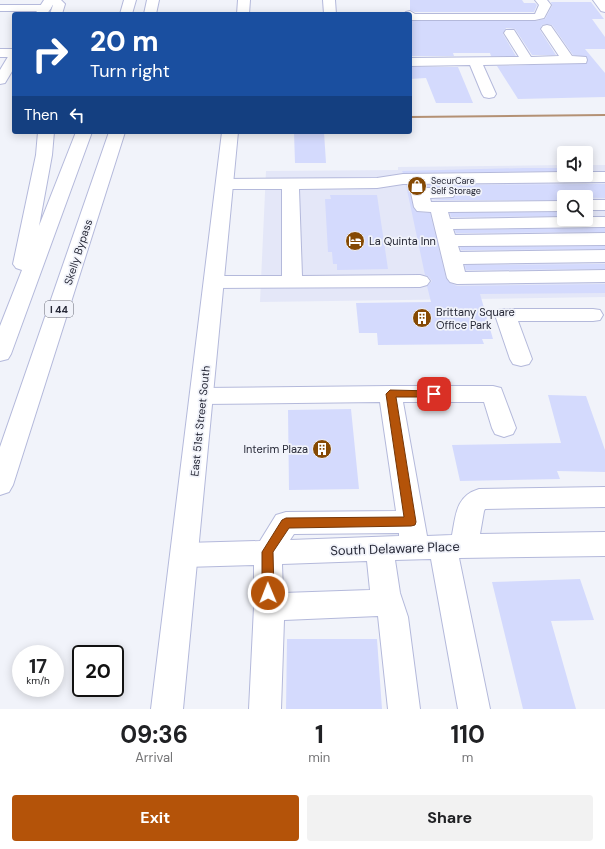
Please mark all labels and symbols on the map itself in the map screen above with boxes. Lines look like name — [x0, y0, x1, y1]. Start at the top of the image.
shop icon: SecurCare Self Storage — [406, 175, 428, 197]
place label: SecurCare Self Storage — [431, 175, 481, 197]
street label: Skelly Bypass — [61, 217, 95, 287]
hotel icon: La Quinta Inn — [344, 230, 366, 252]
place label: La Quinta Inn — [369, 234, 436, 248]
road number: I 44 — [45, 301, 73, 317]
place label: Brittany Square Office Park — [436, 305, 515, 332]
building icon: Brittany Square Office Park — [411, 307, 433, 329]
street label: East 51st Street South — [187, 365, 213, 477]
pin — [417, 377, 451, 411]
building icon: Interim Plaza — [311, 438, 333, 460]
place label: Interim Plaza — [243, 442, 308, 456]
street label: South Delaware Place — [330, 538, 460, 559]
position arrow — [247, 572, 289, 614]
speed limit sign: 20 — [72, 645, 124, 697]

